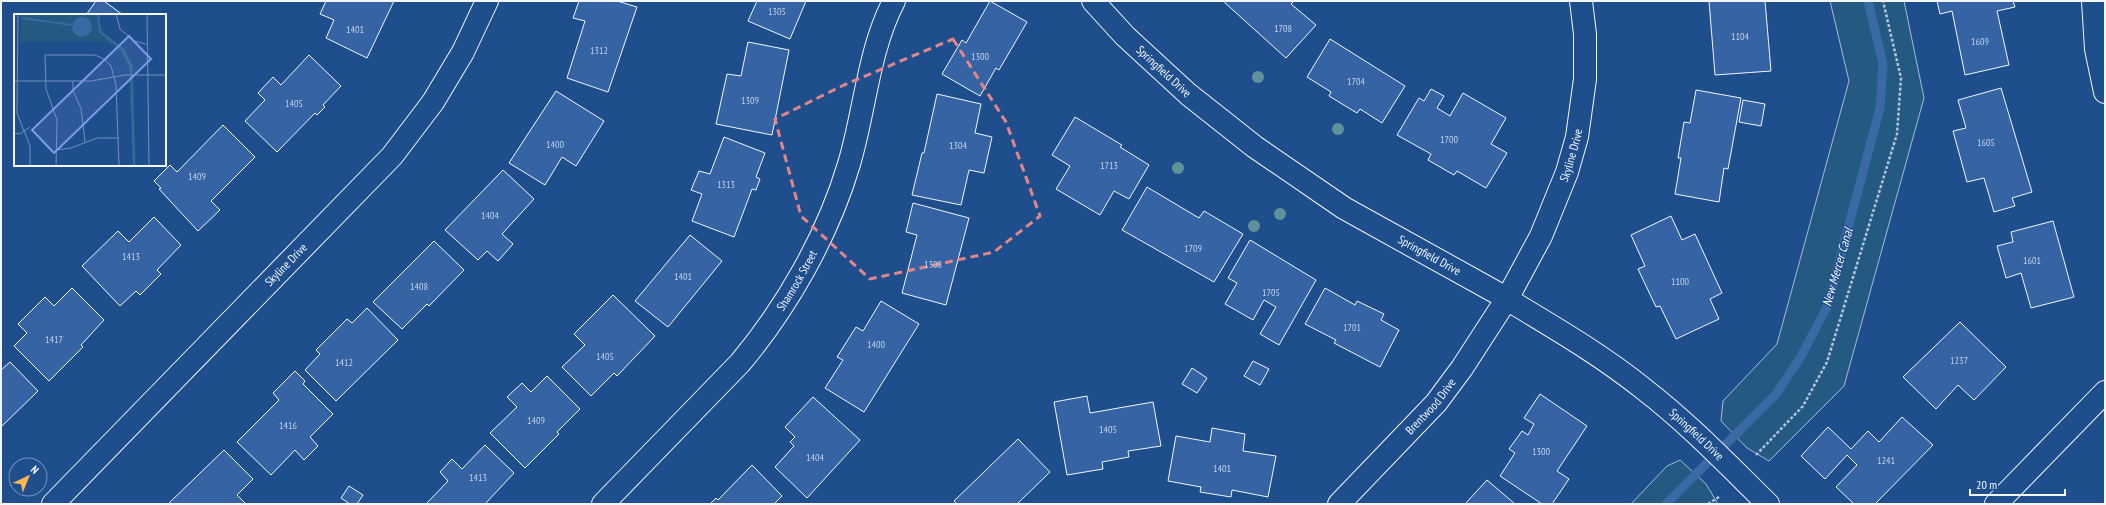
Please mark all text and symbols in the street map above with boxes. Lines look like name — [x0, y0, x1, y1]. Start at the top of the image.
house number: 1305 — [768, 5, 786, 18]
inset map — [14, 14, 166, 166]
house number: 1708 — [1274, 22, 1292, 35]
house number: 1401 — [346, 23, 364, 36]
house number: 1104 — [1731, 30, 1750, 43]
house number: 1609 — [1971, 35, 1989, 48]
street label: Springfield Drive — [1133, 42, 1195, 100]
house number: 1312 — [590, 44, 608, 57]
house number: 1300 — [971, 50, 990, 63]
house number: 1704 — [1347, 75, 1366, 88]
house number: 1309 — [741, 94, 759, 107]
house number: 1405 — [285, 97, 303, 110]
street label: Skyline Drive — [1556, 128, 1585, 184]
house number: 1700 — [1440, 133, 1459, 146]
house number: 1605 — [1977, 136, 1995, 149]
house number: 1400 — [546, 138, 565, 151]
house number: 1304 — [949, 139, 968, 152]
house number: 1713 — [1100, 159, 1118, 172]
house number: 1409 — [188, 170, 206, 183]
house number: 1313 — [717, 178, 735, 191]
house number: 1404 — [481, 209, 500, 222]
water label: New Mercer Canal — [1818, 224, 1857, 308]
street label: Springfield Drive — [1396, 232, 1464, 278]
street label: Skyline Drive — [261, 240, 310, 289]
house number: 1709 — [1184, 242, 1202, 255]
street label: Shamrock Street — [773, 247, 820, 313]
house number: 1413 — [122, 250, 140, 263]
house number: 1601 — [2023, 254, 2041, 267]
house number: 1308 — [924, 258, 942, 271]
house number: 1401 — [674, 270, 692, 283]
house number: 1100 — [1671, 275, 1690, 288]
house number: 1408 — [410, 280, 428, 293]
house number: 1705 — [1262, 286, 1280, 299]
house number: 1701 — [1343, 321, 1361, 334]
house number: 1417 — [45, 333, 63, 346]
house number: 1400 — [867, 338, 886, 351]
house number: 1405 — [596, 350, 614, 363]
house number: 1237 — [1950, 354, 1968, 367]
house number: 1412 — [335, 356, 353, 369]
street label: Brentwood Drive — [1402, 375, 1459, 437]
street label: Springfield Drive — [1666, 405, 1727, 463]
house number: 1409 — [527, 414, 545, 427]
house number: 1416 — [279, 419, 298, 432]
house number: 1405 — [1099, 423, 1117, 436]
house number: 1300 — [1532, 445, 1551, 458]
house number: 1404 — [806, 451, 825, 464]
house number: 1241 — [1877, 454, 1895, 467]
north arrow — [8, 457, 48, 497]
house number: 1401 — [1213, 462, 1231, 475]
text: N — [28, 463, 42, 477]
house number: 1413 — [469, 471, 487, 484]
scale bar — [1970, 471, 2065, 497]
text: 20 m — [1976, 477, 1997, 492]

